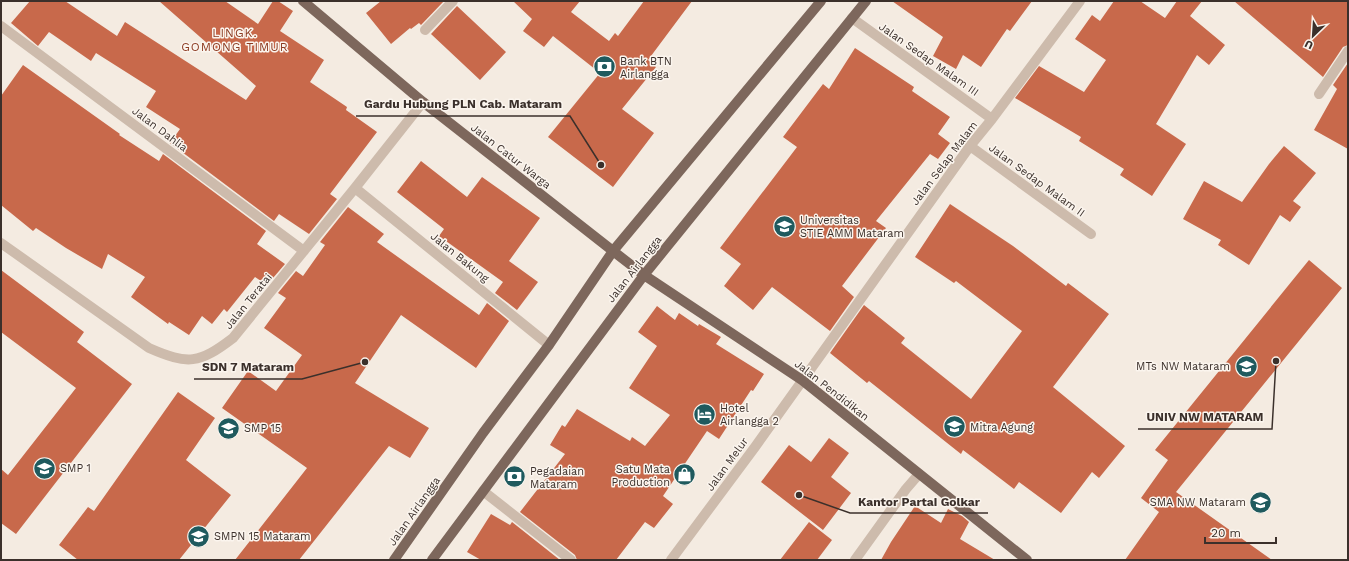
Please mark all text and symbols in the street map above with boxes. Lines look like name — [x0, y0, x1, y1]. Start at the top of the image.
north arrow — [1293, 16, 1333, 56]
street label: Jalan Sedap Malam III — [876, 20, 981, 99]
district label: LINGK. GOMONG TIMUR — [181, 26, 289, 54]
text: U — [1303, 37, 1315, 52]
bank icon: Bank BTN Airlangga — [591, 54, 617, 80]
place label: Bank BTN Airlangga — [620, 55, 672, 81]
callout: Gardu Hubung PLN Cab. Mataram — [356, 92, 570, 116]
text: Gardu Hubung PLN Cab. Mataram — [364, 97, 562, 111]
street label: Jalan Dahlia — [129, 104, 190, 154]
street label: Jalan Selap Malam — [909, 119, 980, 208]
street label: Jalan Catur Warga — [468, 121, 553, 192]
street label: Jalan Sedap Malam II — [986, 141, 1087, 220]
school or university icon: Universitas STIE AMM Mataram — [771, 213, 797, 239]
place label: Universitas STIE AMM Mataram — [800, 214, 904, 240]
street label: Jalan Bakung — [428, 230, 492, 285]
street label: Jalan Airlangga — [604, 233, 664, 305]
street label: Jalan Teratai — [222, 271, 275, 332]
school or university icon: MTs NW Mataram — [1233, 353, 1259, 379]
callout: SDN 7 Mataram — [194, 355, 302, 379]
street label: Jalan Pendidikan — [792, 357, 872, 424]
text: SDN 7 Mataram — [202, 360, 294, 374]
place label: MTs NW Mataram — [1136, 360, 1230, 373]
hotel icon: Hotel Airlangga 2 — [692, 401, 718, 427]
place label: Hotel Airlangga 2 — [720, 402, 779, 428]
callout: UNIV NW MATARAM — [1138, 405, 1272, 429]
text: UNIV NW MATARAM — [1147, 410, 1264, 424]
school or university icon: Mitra Agung — [941, 414, 967, 440]
school or university icon: SMP 15 — [215, 415, 241, 441]
place label: Mitra Agung — [970, 421, 1033, 434]
place label: SMP 15 — [244, 422, 281, 435]
street label: Jalan Melur — [704, 435, 751, 493]
school or university icon: SMP 1 — [31, 455, 57, 481]
place label: SMP 1 — [60, 462, 91, 475]
shop icon: Satu Mata Production — [672, 462, 698, 488]
place label: Satu Mata Production — [612, 463, 670, 489]
bank icon: Pegadaian Mataram — [501, 464, 527, 490]
place label: Pegadaian Mataram — [530, 465, 584, 491]
street label: Jalan Airlangga — [386, 474, 443, 548]
callout: Kantor Partai Golkar — [850, 489, 988, 513]
school or university icon: SMA NW Mataram — [1248, 489, 1274, 515]
text: Kantor Partai Golkar — [858, 495, 981, 509]
place label: SMA NW Mataram — [1150, 496, 1246, 509]
scale bar — [1205, 519, 1276, 545]
school or university icon: SMPN 15 Mataram — [185, 523, 211, 549]
text: 20 m — [1211, 526, 1241, 540]
place label: SMPN 15 Mataram — [214, 530, 310, 543]

